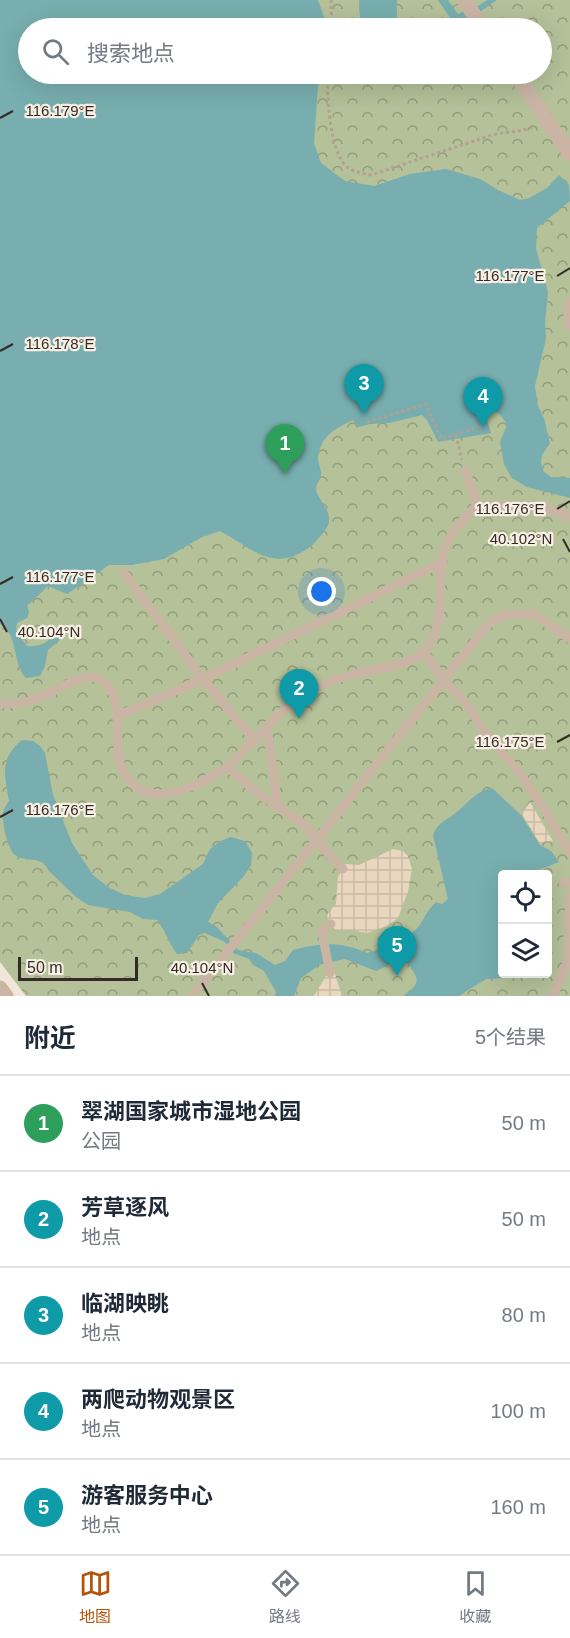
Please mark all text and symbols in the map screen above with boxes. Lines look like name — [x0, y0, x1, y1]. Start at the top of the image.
search box — [18, 18, 552, 84]
icon: search — [39, 35, 72, 68]
text: 搜索地点 — [87, 41, 175, 66]
text: 116.179°E — [25, 102, 95, 119]
text: 116.177°E — [475, 267, 545, 284]
text: 116.178°E — [25, 335, 95, 352]
pin: 3 — [344, 364, 384, 414]
pin: 4 — [464, 378, 502, 427]
pin: 1 — [266, 424, 304, 474]
text: 116.176°E — [475, 500, 545, 517]
text: 40.102°N — [490, 530, 552, 547]
text: 116.177°E — [25, 568, 95, 585]
your location — [307, 577, 336, 606]
text: 40.104°N — [18, 623, 80, 640]
pin: 2 — [280, 670, 318, 719]
text: 116.175°E — [475, 733, 545, 750]
text: 116.176°E — [25, 801, 95, 818]
map controls — [498, 870, 552, 978]
button: locate — [498, 870, 552, 924]
button: layers — [498, 924, 552, 978]
pin: 5 — [378, 926, 416, 976]
scale bar — [18, 954, 138, 982]
text: 50 m — [27, 959, 63, 976]
text: 40.104°N — [171, 959, 233, 976]
text: 附近 — [24, 1023, 76, 1053]
text: 5个结果 — [475, 1026, 546, 1048]
text: 翠湖国家城市湿地公园 — [81, 1099, 301, 1124]
text: 1 — [38, 1112, 49, 1134]
text: 50 m — [502, 1112, 546, 1134]
text: 公园 — [81, 1130, 121, 1152]
text: 芳草逐风 — [81, 1195, 169, 1220]
text: 2 — [38, 1208, 49, 1230]
text: 50 m — [502, 1208, 546, 1230]
text: 地点 — [81, 1226, 121, 1248]
text: 临湖映眺 — [81, 1291, 169, 1316]
text: 3 — [38, 1304, 49, 1326]
text: 80 m — [502, 1304, 546, 1326]
text: 地点 — [81, 1322, 121, 1344]
text: 两爬动物观景区 — [81, 1387, 235, 1412]
text: 4 — [38, 1400, 49, 1422]
text: 100 m — [490, 1400, 546, 1422]
text: 地点 — [81, 1418, 121, 1440]
text: 游客服务中心 — [81, 1483, 213, 1508]
text: 5 — [38, 1496, 49, 1518]
text: 160 m — [490, 1496, 546, 1518]
text: 地点 — [81, 1514, 121, 1536]
tab: 地图 — [79, 1567, 112, 1627]
tab: 路线 — [269, 1567, 302, 1627]
tab: 收藏 — [459, 1567, 492, 1627]

